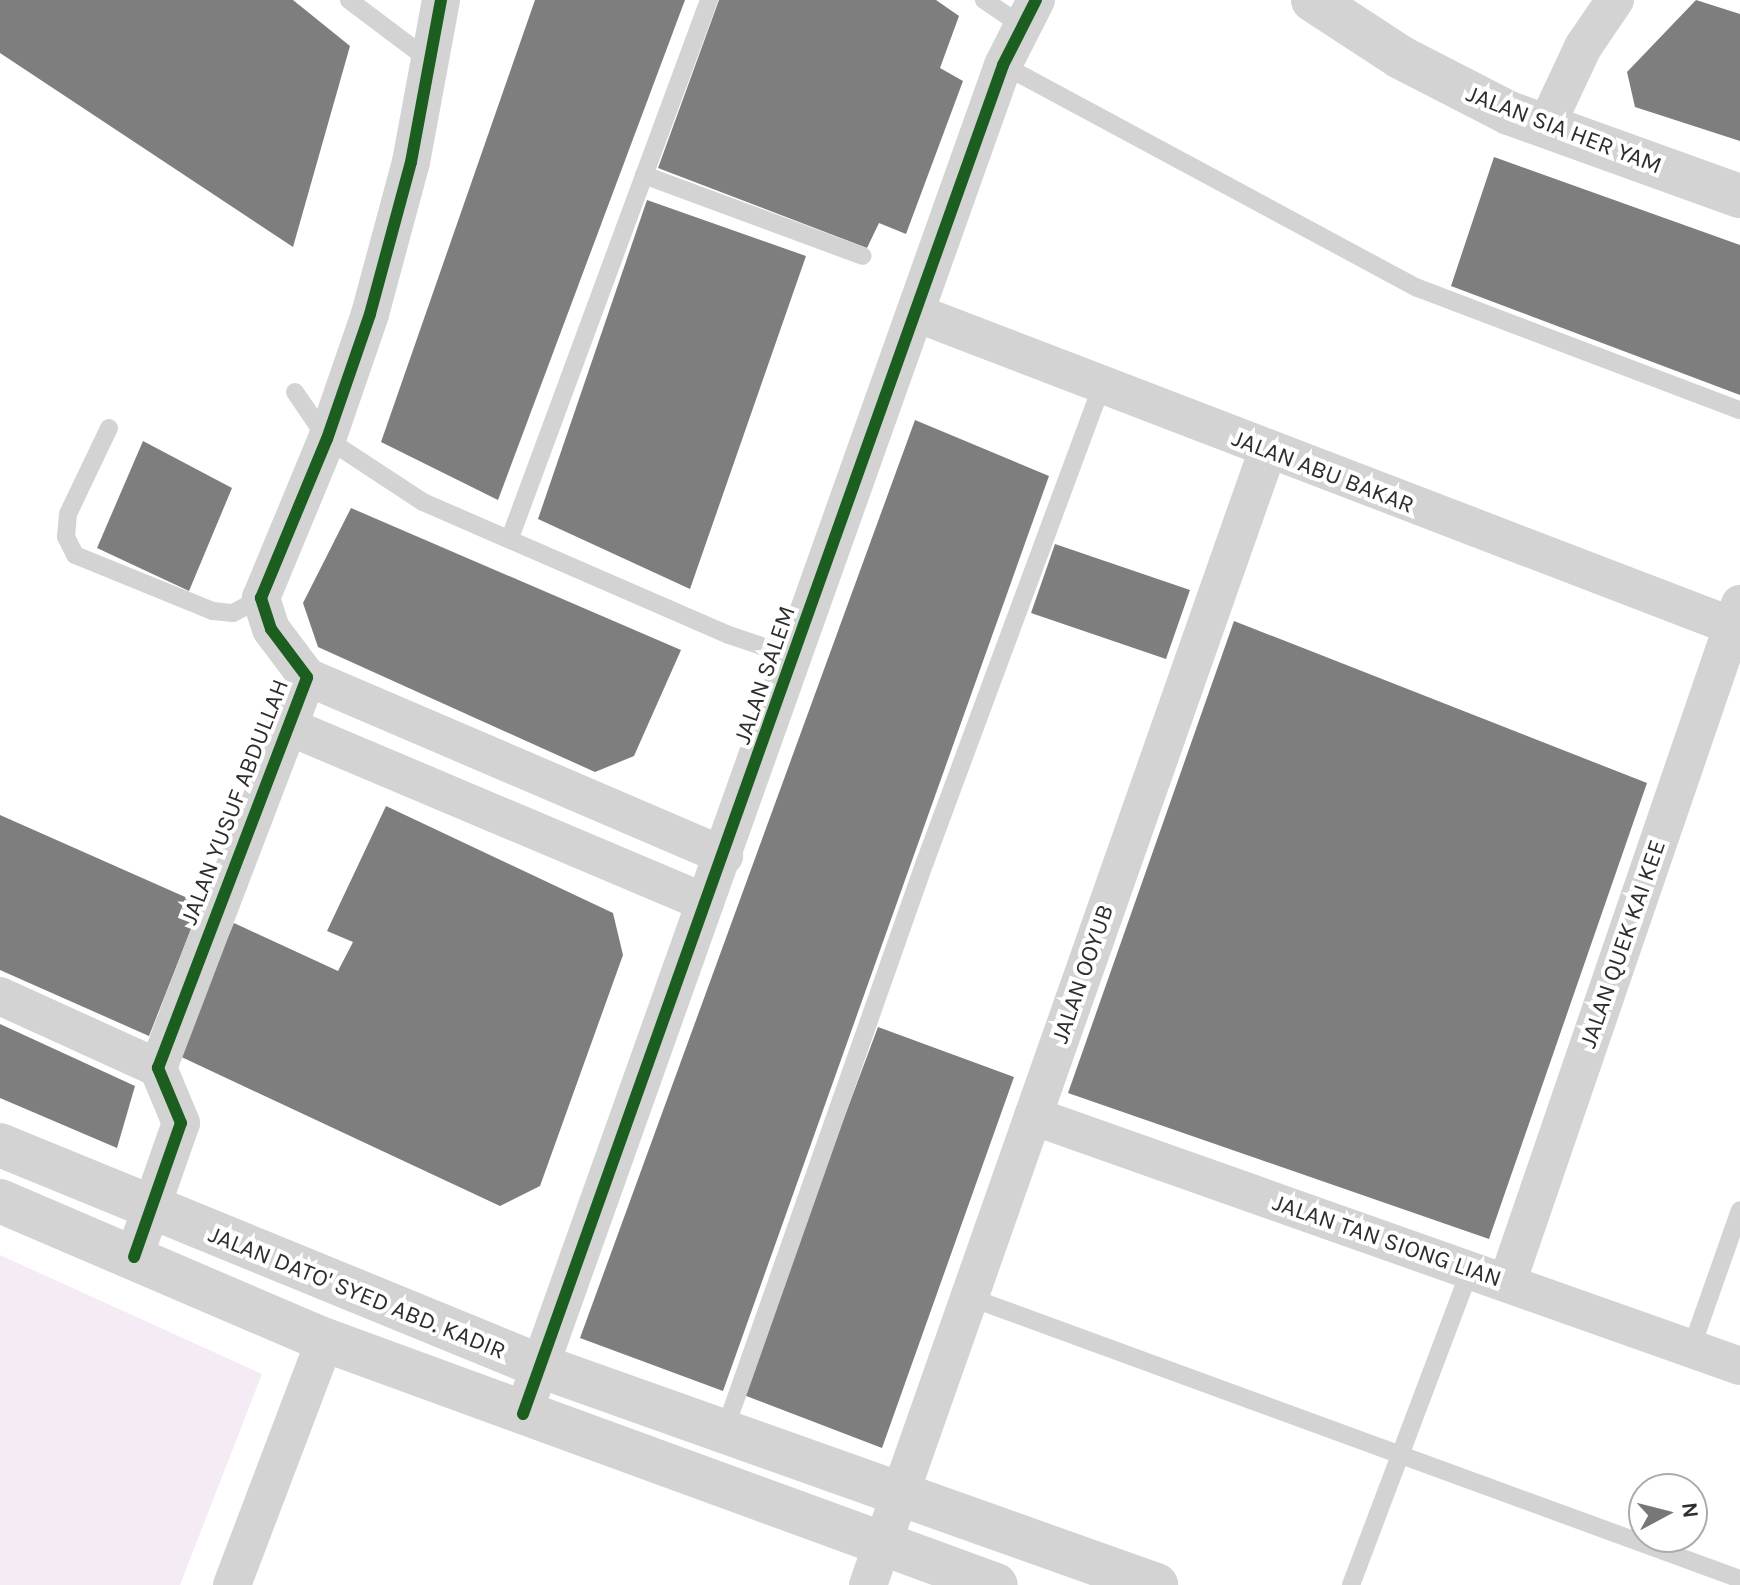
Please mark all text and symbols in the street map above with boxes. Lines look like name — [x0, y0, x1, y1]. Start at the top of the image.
street label: JALAN SIA HER YAM — [1462, 79, 1666, 181]
street label: JALAN ABU BAKAR — [1228, 424, 1418, 520]
street label: JALAN SALEM — [728, 602, 802, 748]
street label: JALAN YUSUF ABDULLAH — [175, 675, 295, 929]
street label: JALAN QUEK KAI KEE — [1574, 836, 1672, 1052]
street label: JALAN OOYUB — [1046, 901, 1120, 1047]
street label: JALAN TAN SIONG LIAN — [1269, 1188, 1505, 1294]
street label: JALAN DATO' SYED ABD. KADIR — [204, 1220, 510, 1366]
north arrow — [1628, 1473, 1708, 1553]
text: N — [1676, 1501, 1704, 1520]

